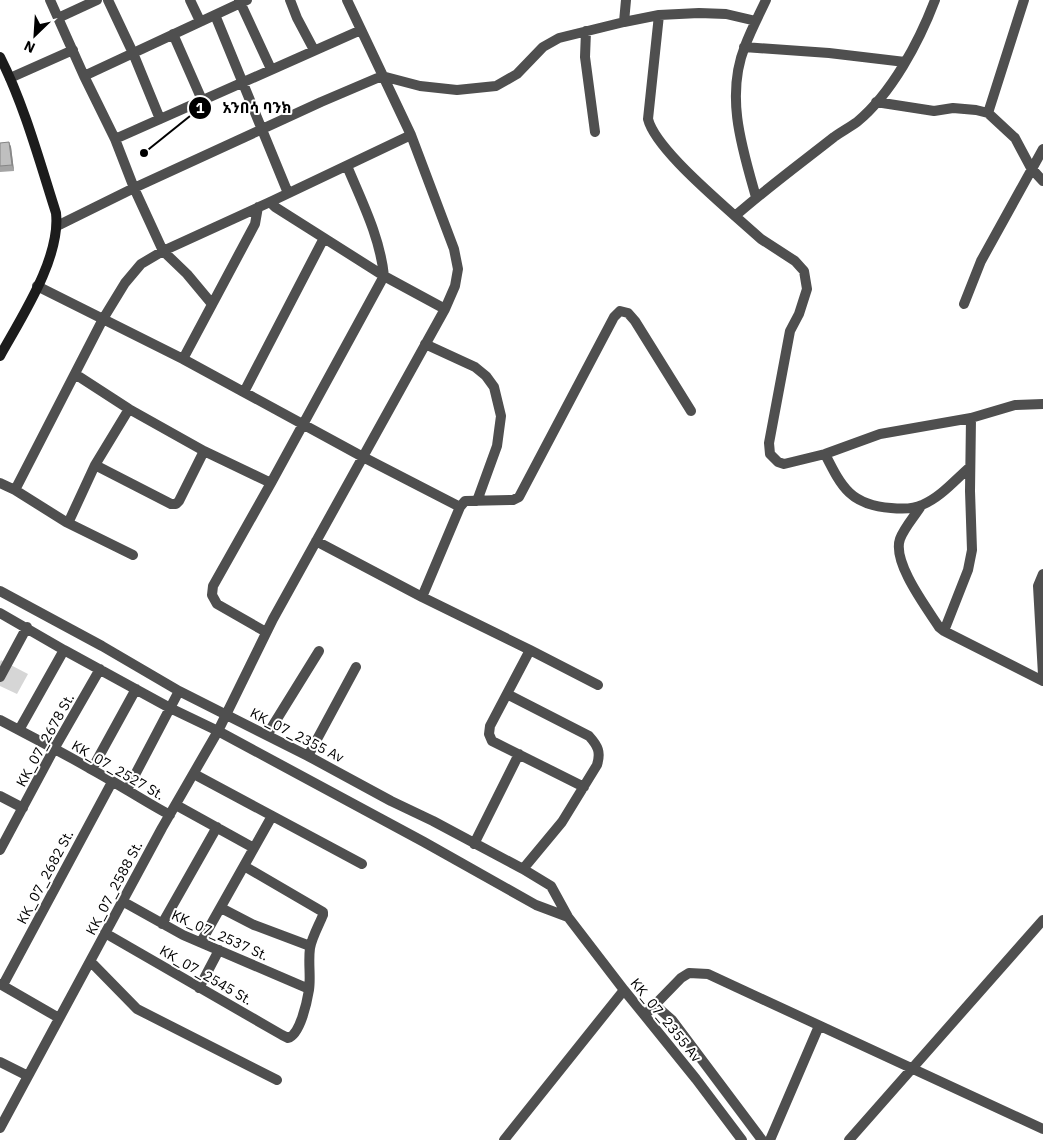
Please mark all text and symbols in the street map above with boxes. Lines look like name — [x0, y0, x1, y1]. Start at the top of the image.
north arrow — [10, 10, 60, 60]
text: N — [21, 36, 38, 57]
callout: አንበሳ ባንክ — [187, 93, 301, 123]
text: 1 — [195, 98, 205, 117]
text: አንበሳ ባንክ — [223, 98, 291, 117]
street label: KK_07_2678 St. — [12, 690, 78, 790]
street label: KK_07_2355 Av — [247, 704, 347, 766]
street label: KK_07_2527 St. — [68, 736, 168, 804]
street label: KK_07_2682 St. — [13, 827, 77, 927]
street label: KK_07_2588 St. — [82, 838, 146, 938]
street label: KK_07_2537 St. — [169, 906, 271, 964]
street label: KK_07_2545 St. — [156, 941, 256, 1009]
street label: KK_07_2355 Av — [627, 974, 705, 1066]

